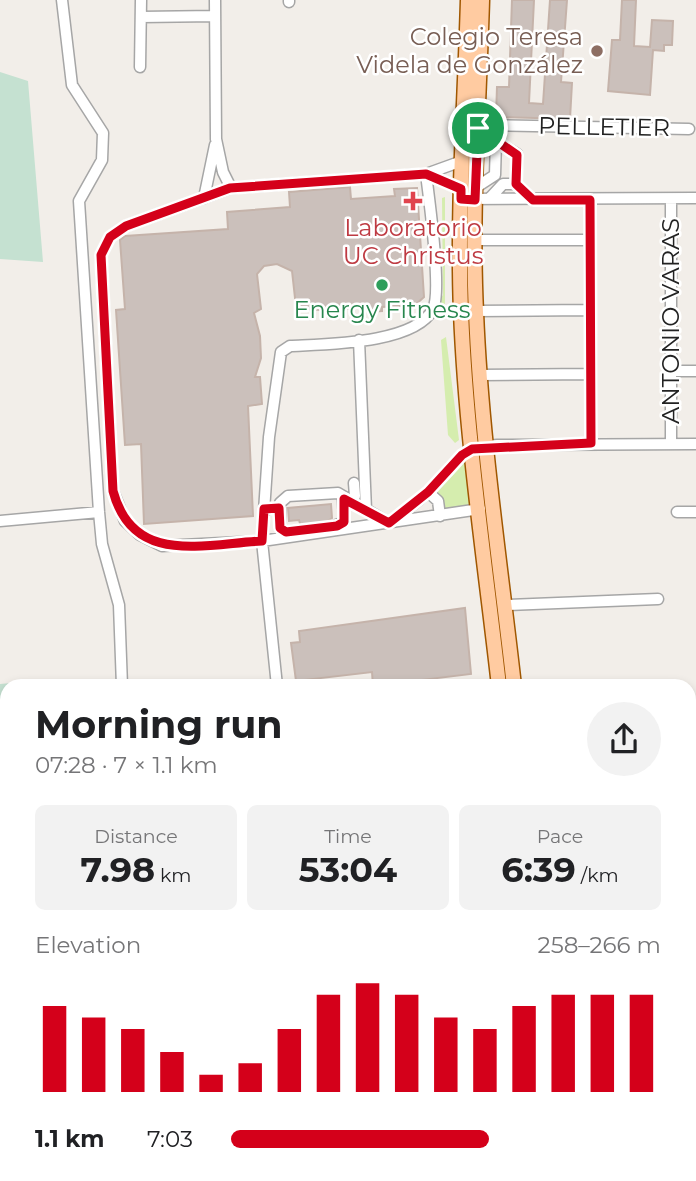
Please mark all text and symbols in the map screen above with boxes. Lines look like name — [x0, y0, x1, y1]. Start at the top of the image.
place label: Colegio Teresa Videla de González — [356, 22, 583, 79]
marker: Colegio Teresa Videla de González — [589, 43, 605, 59]
pin — [448, 98, 508, 158]
icon: arrive — [459, 109, 497, 147]
street label: PELLETIER — [538, 111, 670, 142]
marker: Laboratorio UC Christus — [403, 191, 423, 211]
place label: Laboratorio UC Christus — [343, 213, 483, 270]
street label: ANTONIO VARAS — [656, 218, 685, 424]
marker: Energy Fitness — [374, 277, 390, 293]
place label: Energy Fitness — [293, 295, 471, 324]
text: Morning run — [35, 701, 283, 748]
button: share — [587, 702, 661, 776]
text: 07:28 · 7 × 1.1 km — [35, 751, 218, 779]
text: Distance — [94, 825, 178, 848]
text: Time — [324, 825, 372, 848]
text: Pace — [537, 825, 583, 848]
text: 7.98 — [81, 848, 155, 891]
text: 53:04 — [299, 848, 397, 891]
text: 6:39 — [501, 848, 576, 891]
text: km — [155, 864, 191, 887]
text: /km — [576, 864, 619, 887]
text: Elevation — [35, 931, 141, 959]
text: 258–266 m — [538, 931, 661, 959]
text: 1.1 km — [35, 1125, 104, 1153]
text: 7:03 — [147, 1125, 193, 1153]

